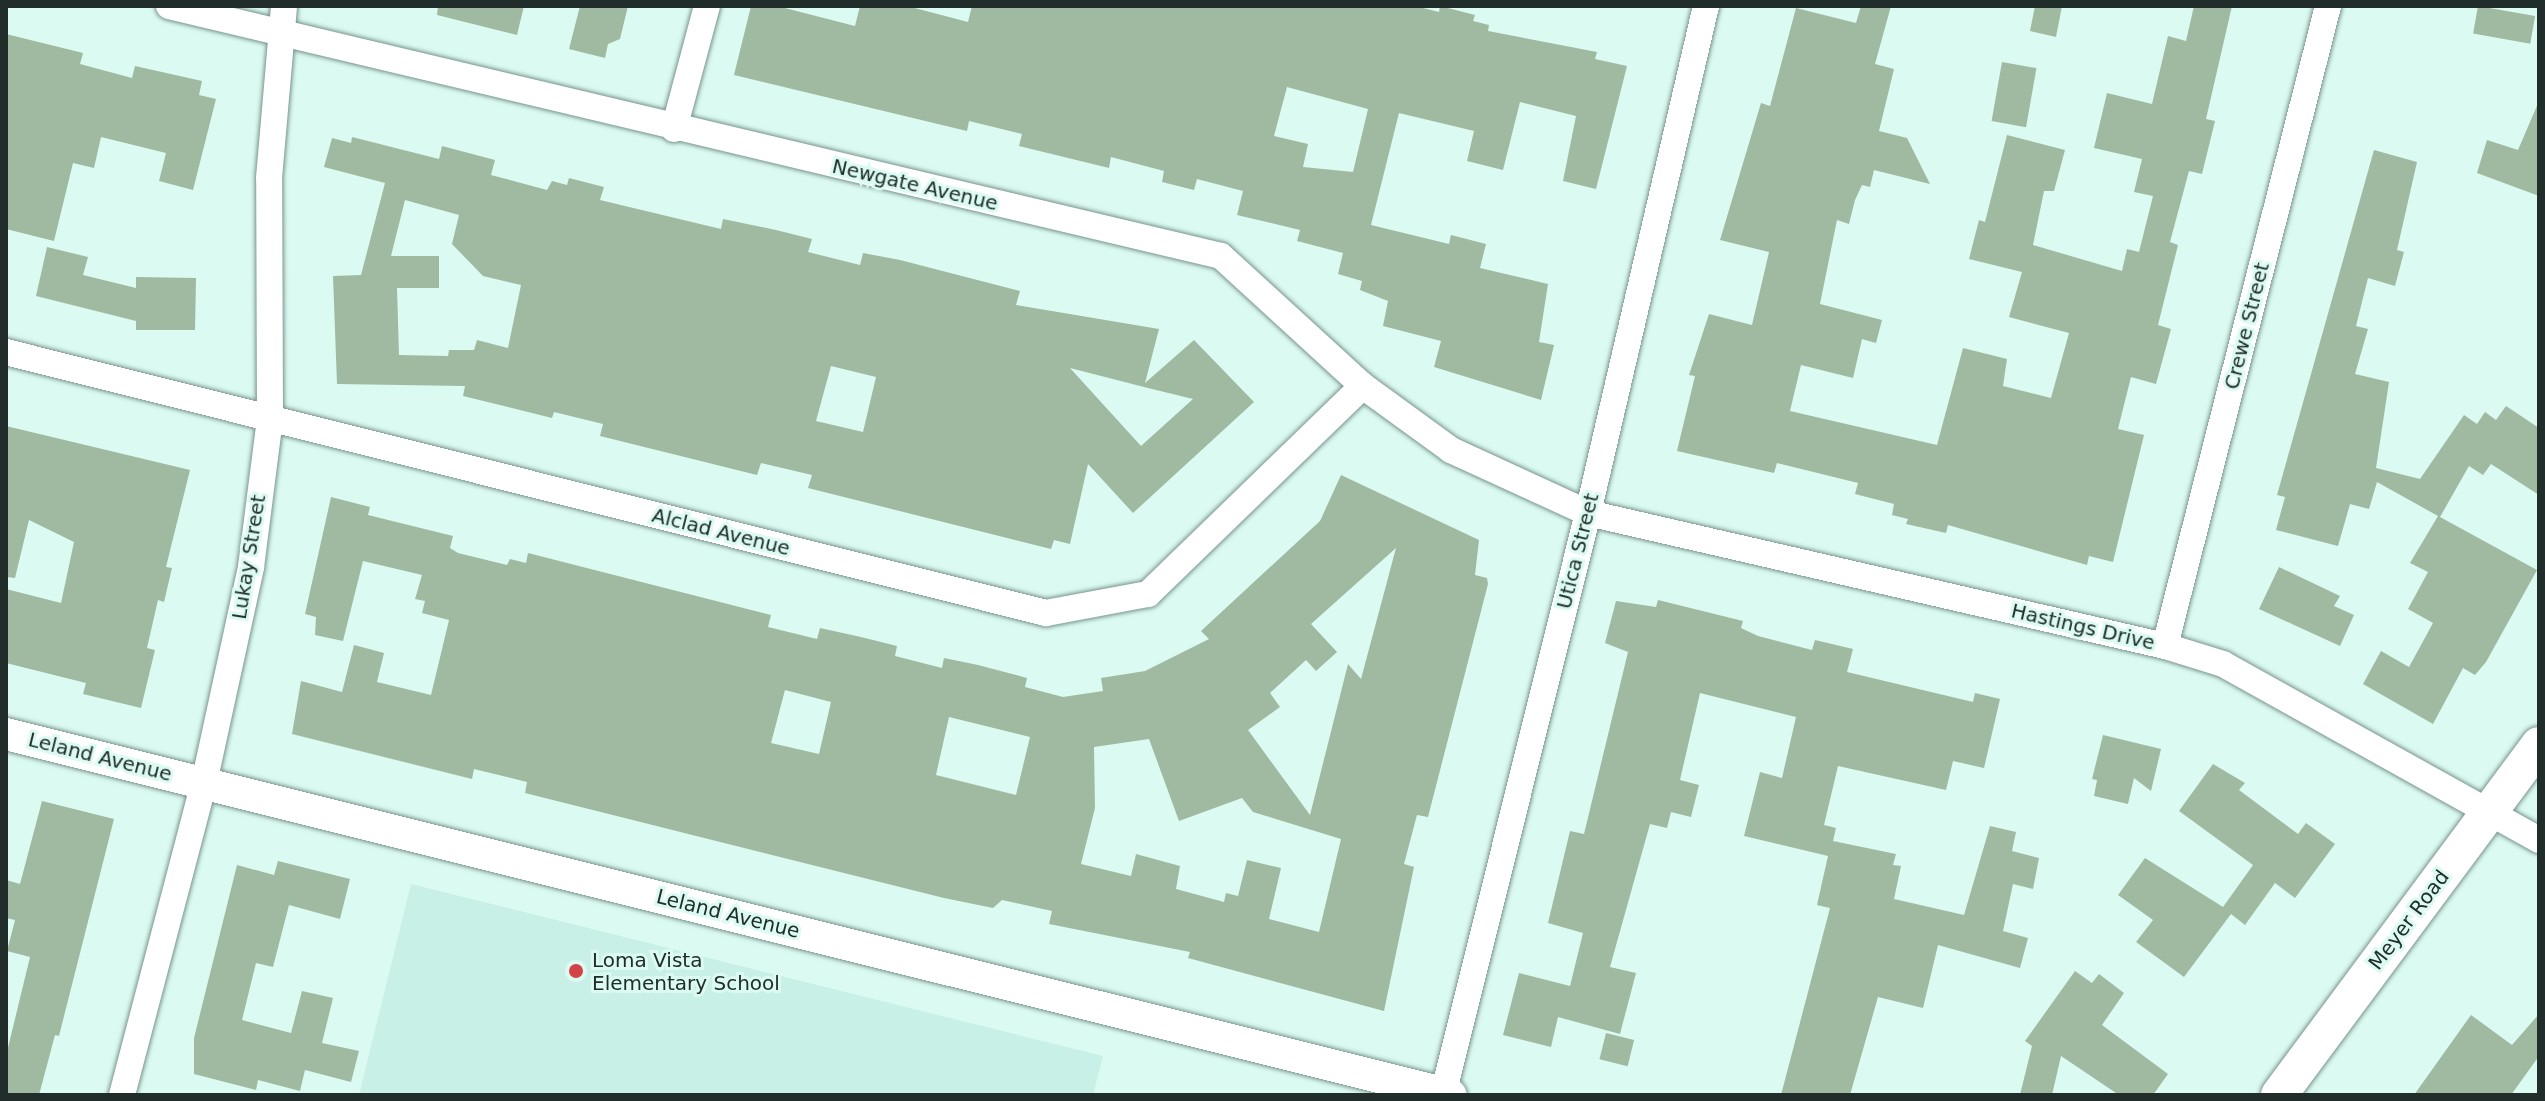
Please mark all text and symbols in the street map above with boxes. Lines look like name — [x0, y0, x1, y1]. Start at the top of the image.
street label: Newgate Avenue — [830, 154, 1000, 216]
street label: Crewe Street — [2220, 260, 2274, 392]
street label: Utica Street — [1552, 491, 1604, 611]
street label: Lukay Street — [227, 493, 271, 621]
street label: Alclad Avenue — [649, 503, 793, 561]
street label: Hastings Drive — [2009, 599, 2157, 655]
street label: Leland Avenue — [26, 728, 174, 786]
street label: Meyer Road — [2364, 865, 2454, 975]
street label: Leland Avenue — [654, 885, 802, 943]
place label: Loma Vista Elementary School — [592, 948, 780, 995]
marker: Loma Vista Elementary School — [567, 962, 585, 980]

